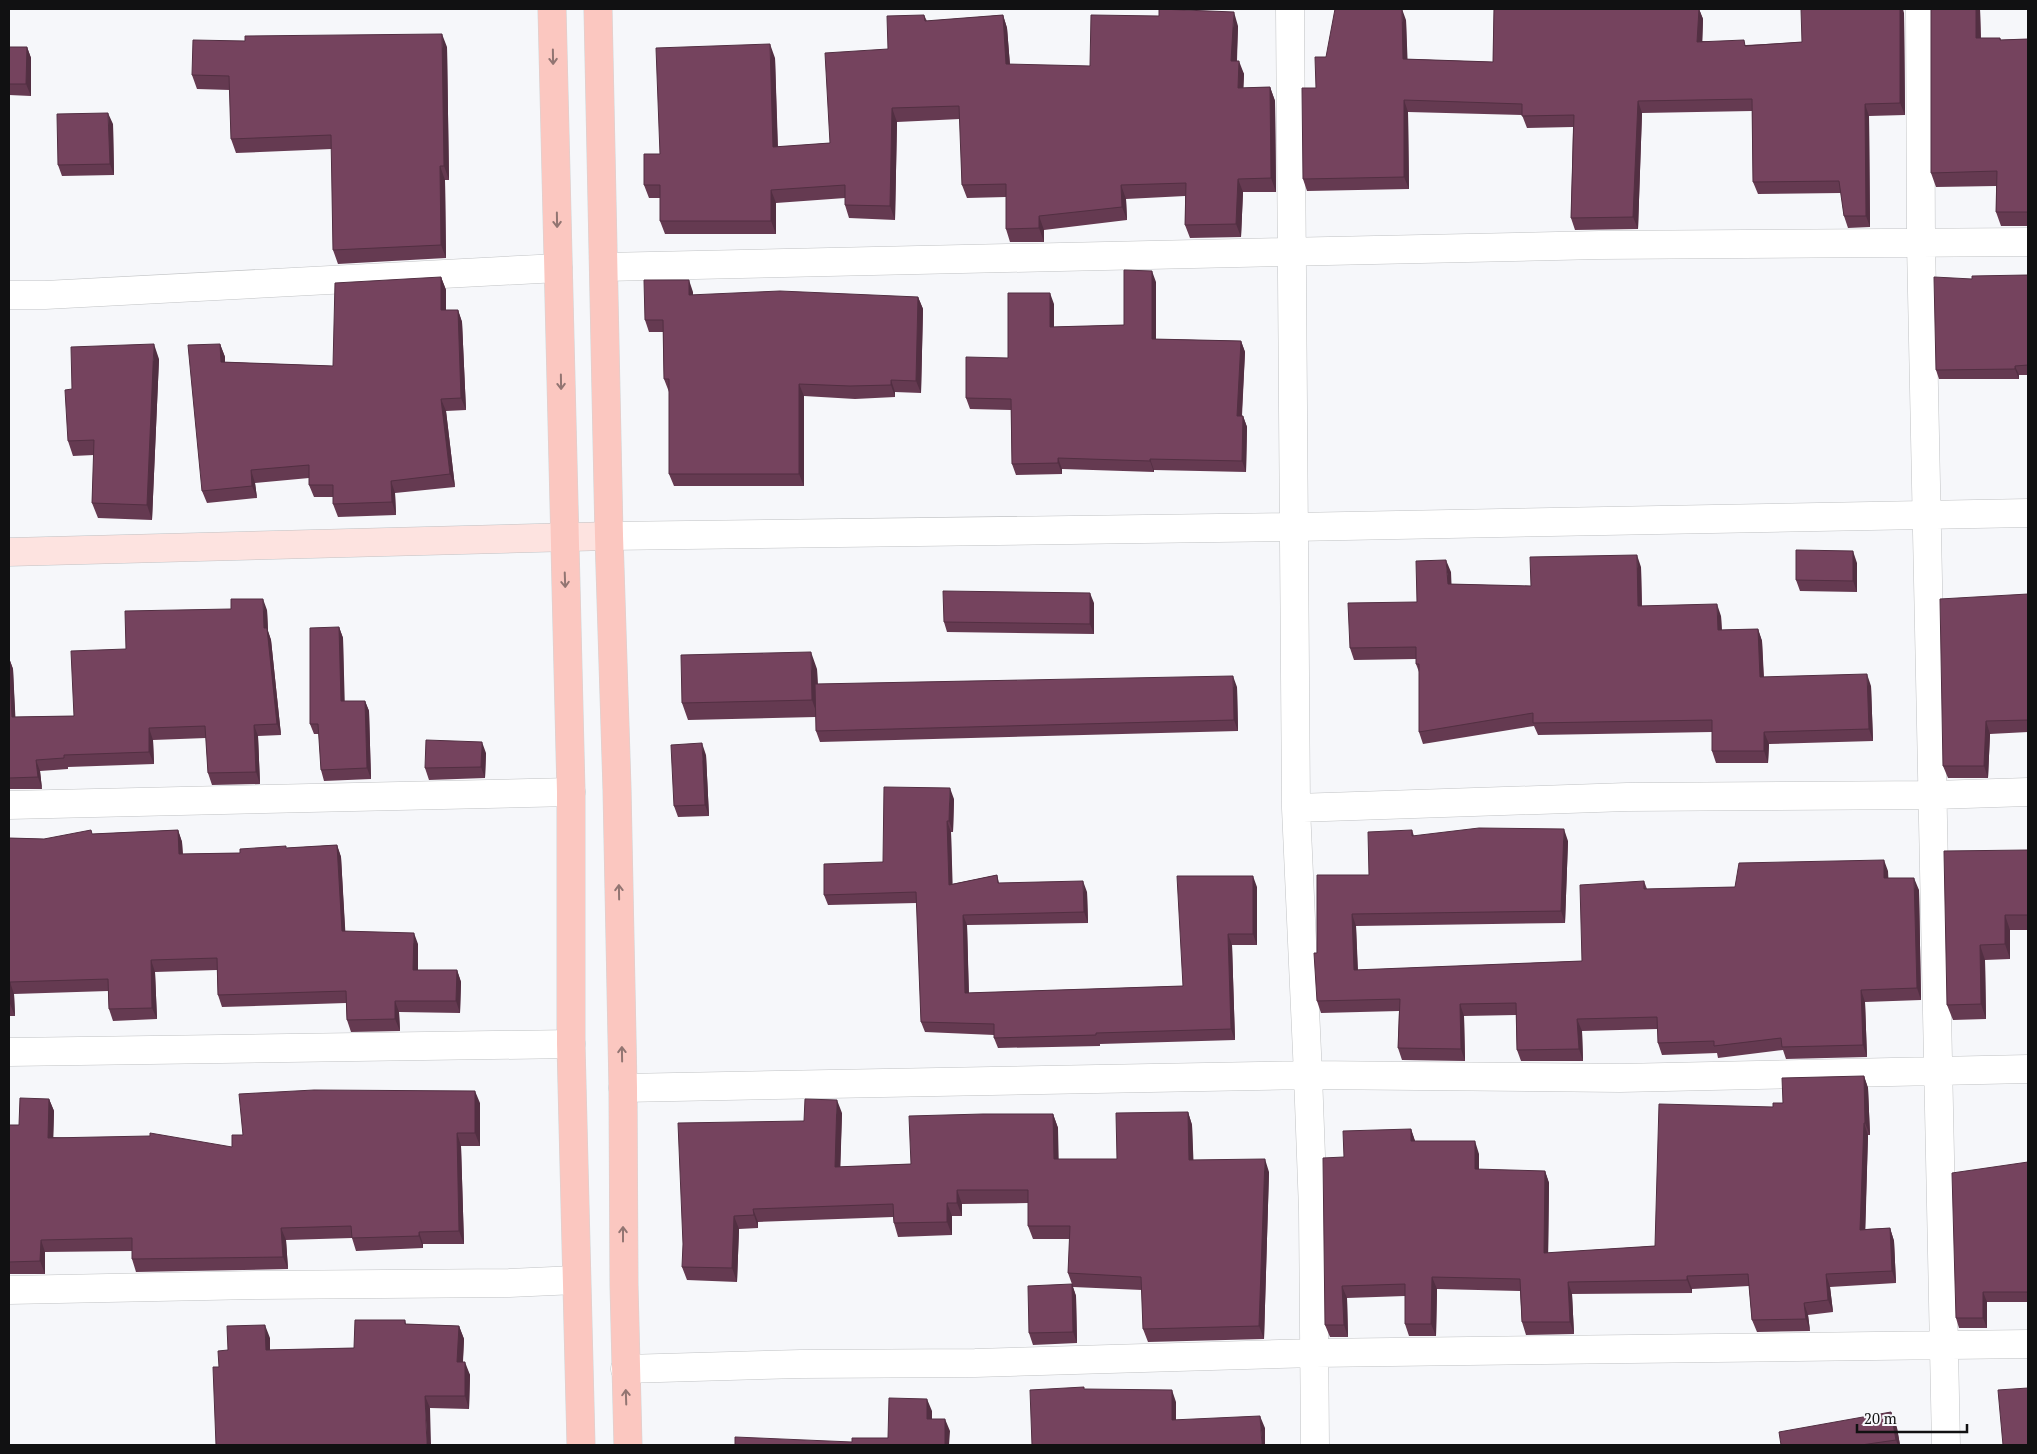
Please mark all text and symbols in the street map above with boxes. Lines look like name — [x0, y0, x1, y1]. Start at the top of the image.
one-way arrow — [548, 49, 558, 65]
one-way arrow — [552, 212, 562, 228]
one-way arrow — [556, 374, 566, 390]
one-way arrow — [561, 572, 570, 588]
one-way arrow — [614, 884, 624, 900]
one-way arrow — [617, 1046, 627, 1062]
one-way arrow — [618, 1226, 628, 1242]
one-way arrow — [622, 1389, 631, 1405]
scale bar — [1857, 1402, 1967, 1434]
text: 20 m — [1864, 1408, 1897, 1428]

